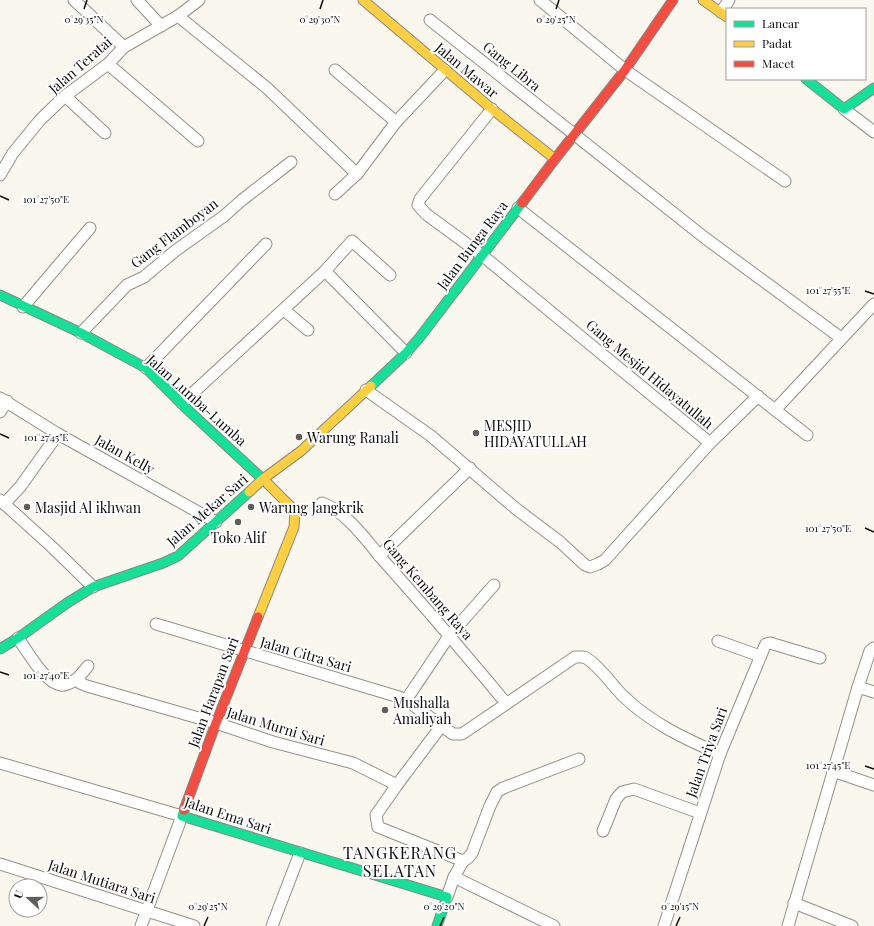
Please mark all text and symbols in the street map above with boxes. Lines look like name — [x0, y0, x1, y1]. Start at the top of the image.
legend — [726, 8, 866, 80]
text: 0°29'35"N — [64, 12, 104, 26]
text: 0°29'30"N — [300, 12, 340, 26]
text: 0°29'25"N — [536, 12, 576, 26]
text: Lancar — [762, 15, 800, 31]
street label: Jalan Teratai — [44, 32, 116, 98]
text: Padat — [762, 35, 793, 51]
street label: Jalan Mawar — [431, 37, 503, 103]
street label: Gang Libra — [479, 37, 545, 95]
text: Macet — [762, 55, 795, 71]
text: 101°27'50"E — [23, 192, 69, 206]
street label: Gang Flamboyan — [126, 193, 222, 272]
street label: Jalan Bunga Raya — [432, 197, 512, 294]
text: 101°27'55"E — [806, 283, 850, 297]
street label: Gang Mesjid Hidayatullah — [582, 315, 718, 433]
street label: Jalan Lumba-Lumba — [142, 349, 251, 450]
place label: MESJID HIDAYATULLAH — [484, 416, 587, 451]
place label: Warung Ranali — [306, 428, 399, 447]
marker: MESJID HIDAYATULLAH — [471, 428, 481, 438]
street label: Jalan Kelly — [91, 429, 158, 478]
text: 101°27'45"E — [24, 430, 68, 444]
marker: Warung Ranali — [294, 432, 304, 442]
street label: Jalan Mekar Sari — [162, 469, 252, 551]
place label: Masjid Al ikhwan — [35, 498, 142, 517]
place label: Warung Jangkrik — [258, 498, 364, 517]
marker: Masjid Al ikhwan — [22, 502, 32, 512]
marker: Warung Jangkrik — [246, 502, 256, 512]
marker: Toko Alif — [233, 517, 243, 527]
text: 101°27'50"E — [805, 521, 851, 535]
place label: Toko Alif — [210, 528, 267, 547]
street label: Gang Kembang Raya — [379, 534, 477, 644]
street label: Jalan Citra Sari — [257, 632, 354, 676]
street label: Jalan Harapan Sari — [183, 634, 243, 751]
text: 101°27'40"E — [23, 668, 69, 682]
place label: Mushalla Amaliyah — [392, 693, 452, 728]
street label: Jalan Murni Sari — [224, 702, 327, 750]
street label: Jalan Triya Sari — [681, 704, 731, 801]
marker: Mushalla Amaliyah — [380, 705, 390, 715]
text: 101°27'45"E — [806, 758, 850, 772]
street label: Jalan Ema Sari — [181, 792, 274, 838]
district label: TANGKERANG SELATAN — [343, 842, 457, 881]
street label: Jalan Mutiara Sari — [45, 854, 158, 907]
north arrow — [8, 878, 48, 918]
text: U — [10, 888, 27, 900]
text: 0°29'25"N — [188, 899, 228, 913]
text: 0°29'20"N — [423, 899, 465, 913]
text: 0°29'15"N — [661, 899, 699, 913]

